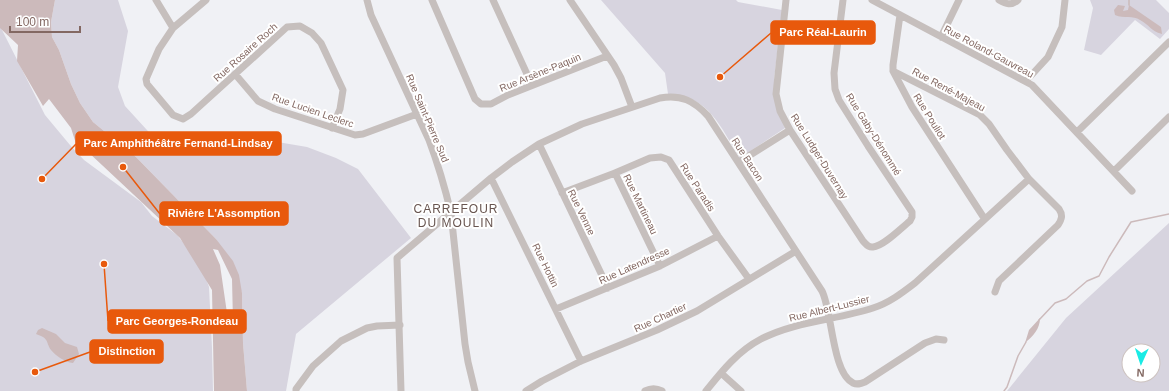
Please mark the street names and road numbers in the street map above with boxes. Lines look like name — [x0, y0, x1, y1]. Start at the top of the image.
street label: Rue Rosaire Roch — [211, 21, 279, 84]
street label: Rue Roland-Gauvreau — [942, 23, 1036, 80]
street label: Rue Arsène-Paquin — [498, 51, 582, 94]
street label: Rue René-Majeau — [910, 66, 987, 113]
street label: Rue Saint-Pierre Sud — [404, 73, 451, 164]
street label: Rue Lucien Leclerc — [271, 91, 355, 130]
street label: Rue Gaby-Dénommé — [844, 91, 904, 178]
street label: Rue Pouliot — [911, 91, 948, 141]
street label: Rue Ludger-Duvernay — [789, 112, 850, 201]
street label: Rue Bacon — [729, 136, 766, 183]
street label: Rue Paradis — [678, 161, 717, 213]
street label: Rue Martineau — [621, 172, 660, 236]
street label: Rue Venne — [566, 188, 598, 237]
street label: Rue Hottin — [530, 242, 561, 289]
street label: Rue Latendresse — [597, 245, 672, 286]
street label: Rue Albert-Lussier — [788, 293, 871, 324]
street label: Rue Chartier — [632, 300, 689, 334]

